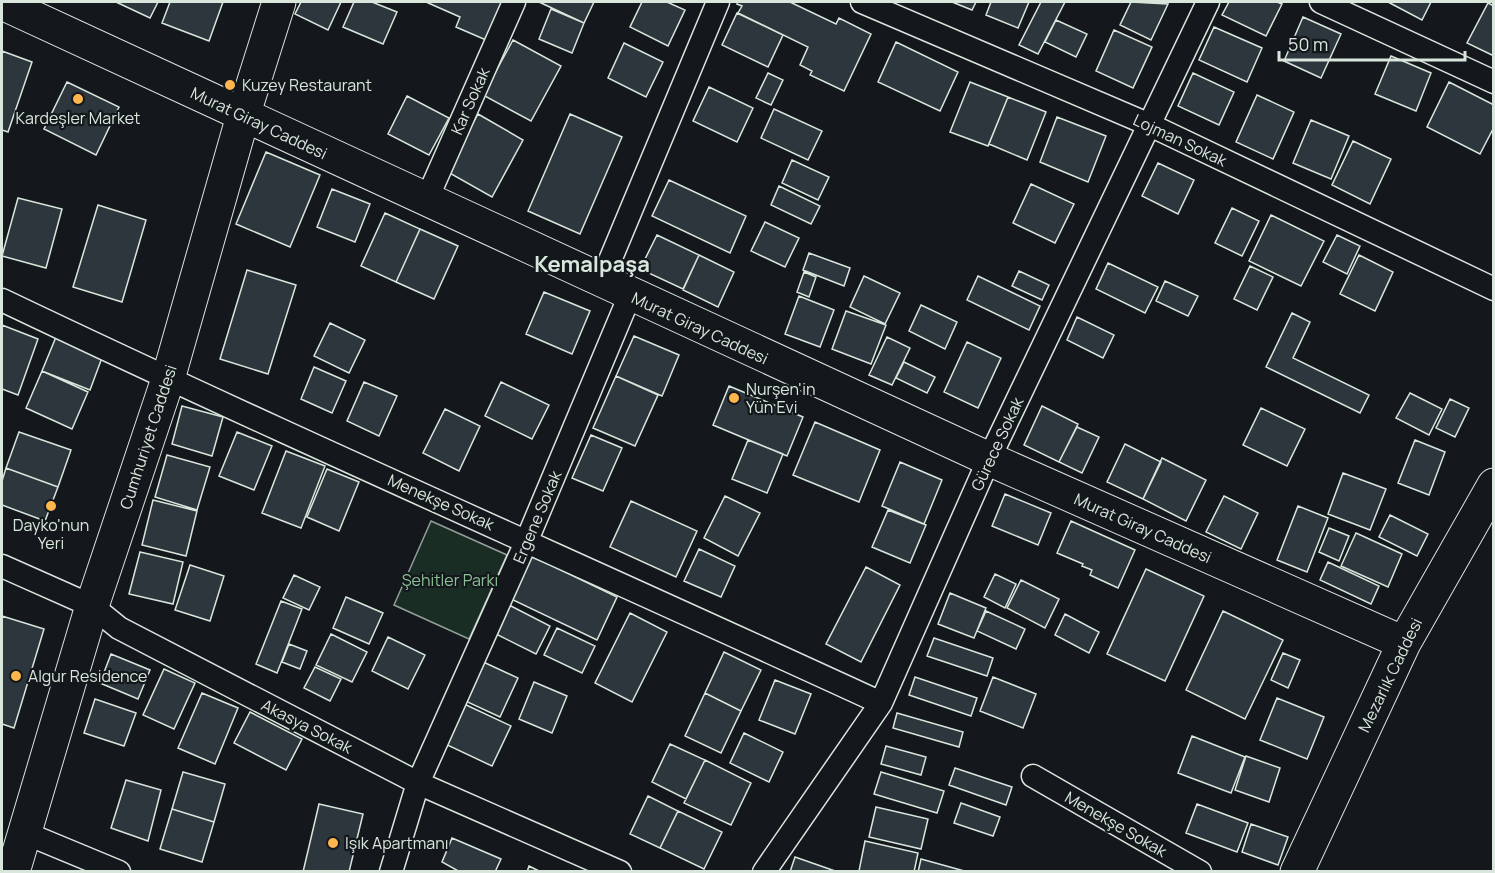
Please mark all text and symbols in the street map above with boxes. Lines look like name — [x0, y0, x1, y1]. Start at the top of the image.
scale bar — [1279, 24, 1465, 62]
text: 50 m — [1288, 32, 1328, 56]
street label: Kar Sokak — [445, 63, 495, 138]
place label: Kuzey Restaurant — [242, 74, 372, 96]
marker: Kuzey Restaurant — [223, 78, 237, 92]
street label: Murat Giray Caddesi — [187, 82, 331, 164]
marker: Kardeşler Market — [71, 92, 85, 106]
place label: Kardeşler Market — [16, 107, 140, 129]
street label: Lojman Sokak — [1130, 109, 1231, 172]
district label: Kemalpaşa — [534, 249, 650, 279]
street label: Murat Giray Caddesi — [628, 287, 772, 369]
street label: Cumhuriyet Caddesi — [114, 362, 182, 512]
place label: Nurşen'in Yün Evi — [746, 378, 815, 418]
marker: Nurşen'in Yün Evi — [727, 391, 741, 405]
street label: Gürece Sokak — [966, 393, 1029, 494]
street label: Ergene Sokak — [507, 466, 567, 567]
street label: Menekşe Sokak — [384, 469, 499, 536]
street label: Murat Giray Caddesi — [1071, 488, 1215, 568]
marker: Dayko'nun Yeri — [44, 499, 58, 513]
place label: Dayko'nun Yeri — [13, 514, 89, 554]
park label: Şehitler Parkı — [402, 569, 498, 591]
street label: Mezarlık Caddesi — [1353, 614, 1427, 736]
place label: Algur Residence — [28, 665, 147, 687]
marker: Algur Residence — [9, 669, 23, 683]
street label: Akasya Sokak — [258, 694, 357, 759]
street label: Menekşe Sokak — [1061, 786, 1172, 863]
place label: Işık Apartmanı — [345, 832, 448, 854]
marker: Işık Apartmanı — [326, 836, 340, 850]

